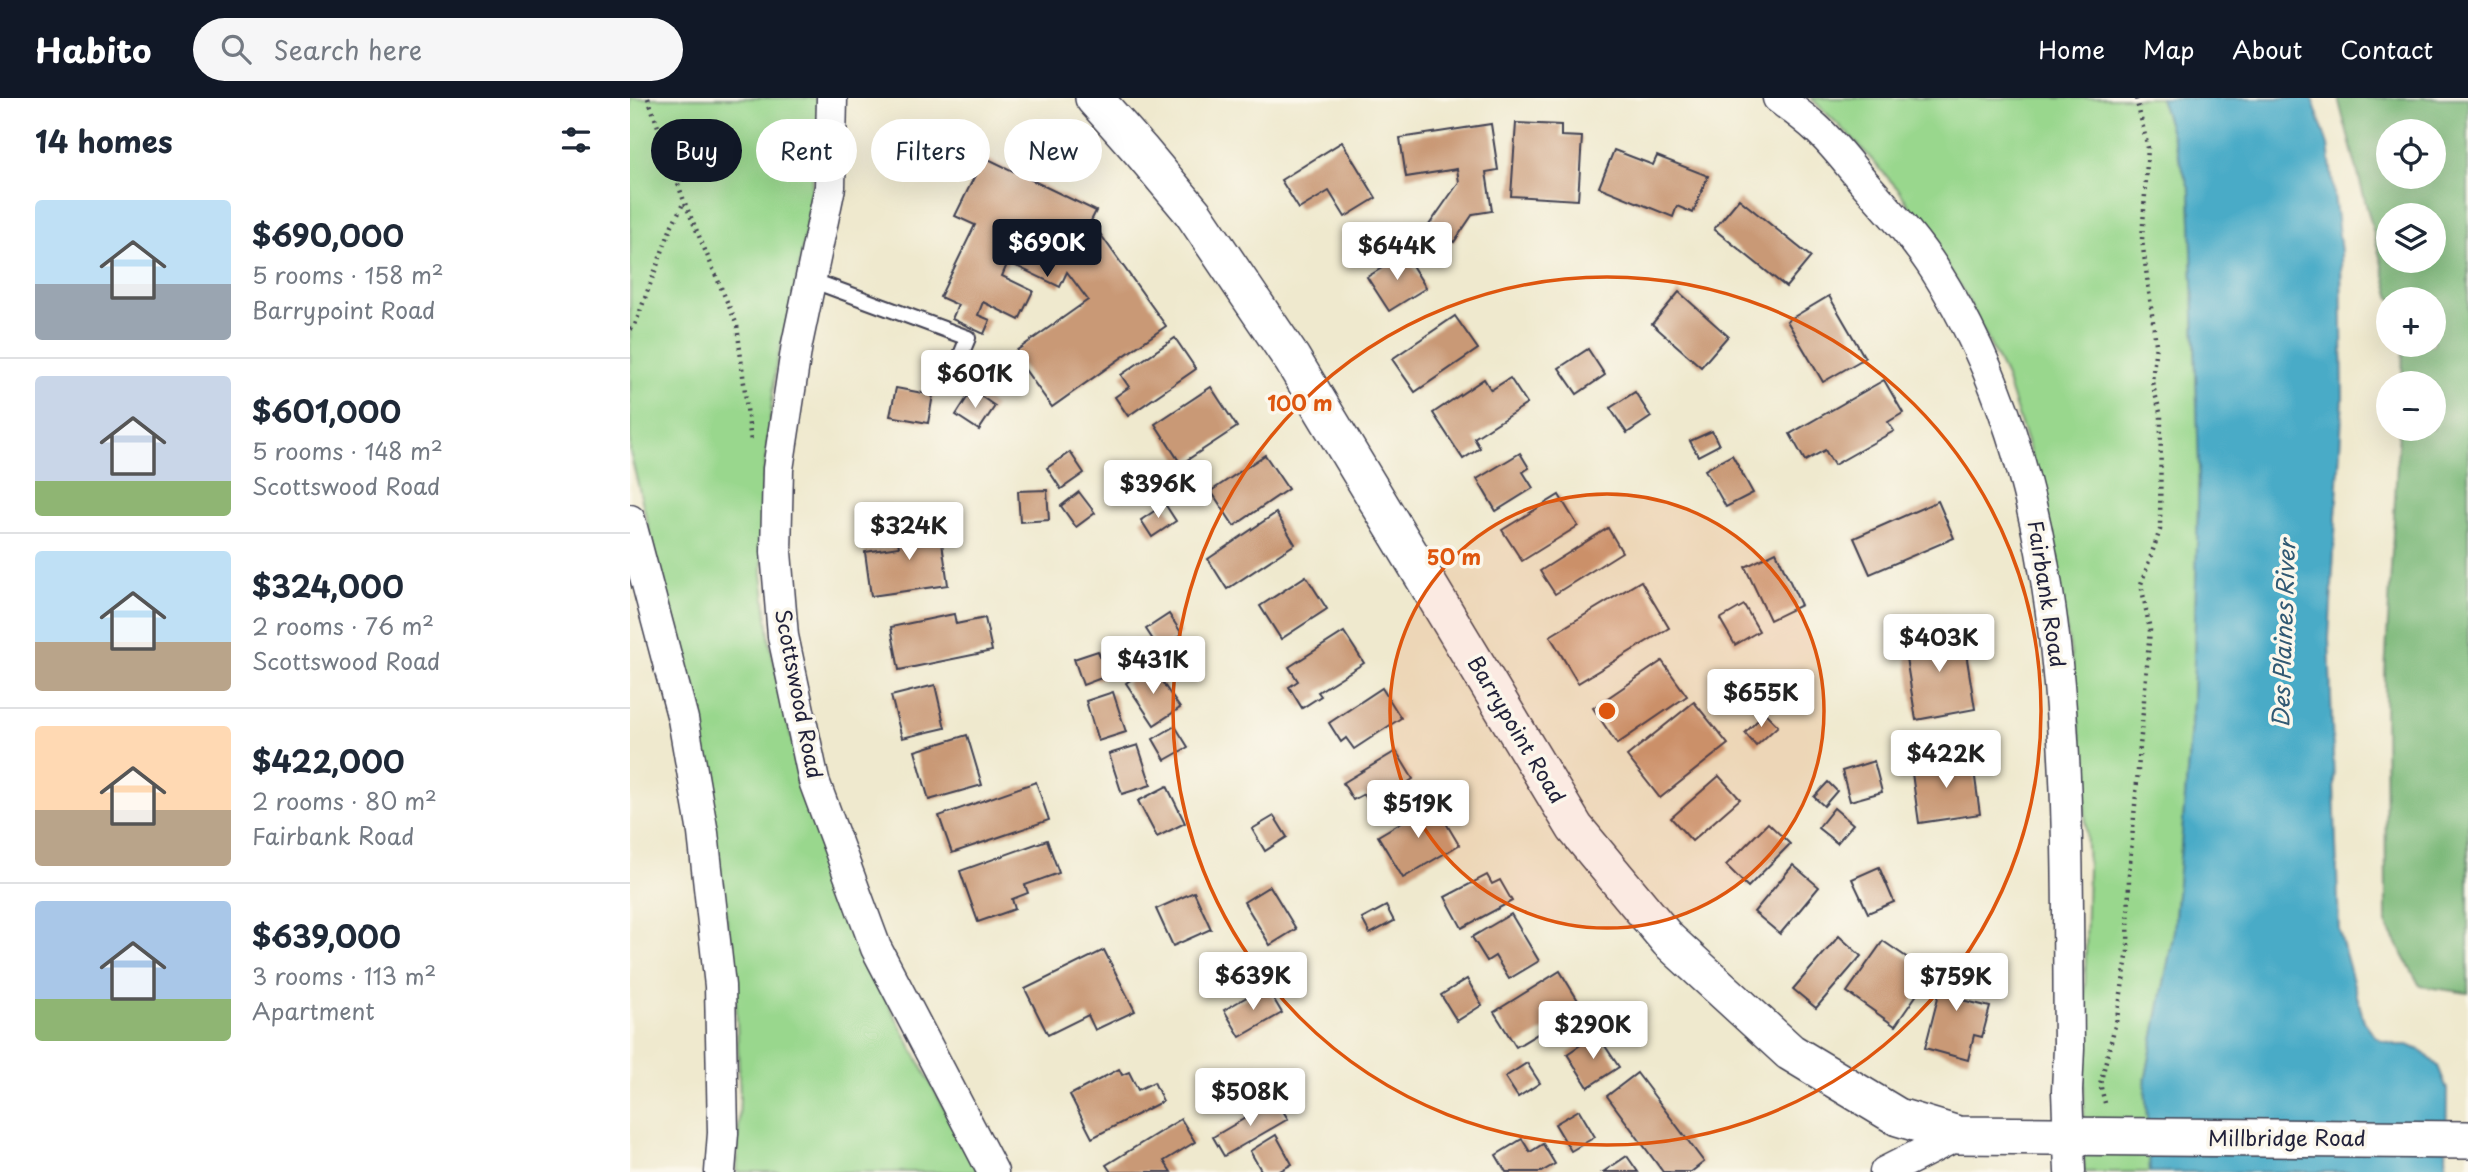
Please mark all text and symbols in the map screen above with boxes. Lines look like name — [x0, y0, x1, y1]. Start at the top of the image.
search box — [193, 18, 683, 81]
text: Habito — [35, 24, 151, 74]
icon: search — [217, 30, 255, 68]
text: Search here — [273, 30, 422, 69]
text: Home — [2038, 31, 2105, 67]
text: Map — [2143, 31, 2194, 67]
text: About — [2232, 31, 2302, 67]
text: Contact — [2340, 31, 2433, 67]
text: 14 homes — [35, 118, 173, 163]
chip: Buy — [651, 119, 742, 182]
chip: Rent — [756, 119, 857, 182]
chip: Filters — [871, 119, 990, 182]
chip: New — [1004, 119, 1102, 182]
map controls — [2376, 119, 2446, 441]
button: locate — [2376, 119, 2446, 189]
icon: filters — [557, 121, 595, 159]
button: layers — [2376, 203, 2446, 273]
text: $690,000 — [252, 212, 404, 257]
pin: $690K — [998, 220, 1096, 279]
pin: $644K — [1348, 222, 1446, 282]
text: $690K — [1008, 224, 1086, 259]
text: $644K — [1358, 227, 1436, 262]
icon: home — [91, 228, 175, 312]
text: 5 rooms · 158 m² — [252, 257, 444, 292]
button: + — [2376, 287, 2446, 357]
text: Barrypoint Road — [252, 292, 436, 327]
pin: $601K — [926, 350, 1024, 410]
text: $601K — [937, 355, 1013, 390]
button: − — [2376, 371, 2446, 441]
text: 100 m — [1267, 386, 1333, 418]
text: $601,000 — [252, 388, 401, 433]
icon: home — [91, 404, 175, 488]
text: 5 rooms · 148 m² — [252, 433, 443, 468]
pin: $396K — [1109, 460, 1207, 520]
text: $396K — [1120, 465, 1196, 500]
text: Scottswood Road — [252, 468, 441, 503]
pin: $324K — [860, 503, 958, 562]
text: $324K — [870, 507, 948, 542]
street label: Fairbank Road — [2021, 518, 2075, 669]
water label: Des Plaines River — [2262, 536, 2303, 729]
text: 50 m — [1427, 540, 1481, 572]
text: $324,000 — [252, 563, 404, 608]
icon: home — [91, 579, 175, 663]
street label: Scottswood Road — [768, 606, 832, 781]
text: 2 rooms · 76 m² — [252, 608, 434, 643]
pin: $403K — [1890, 614, 1988, 674]
text: $403K — [1899, 619, 1979, 654]
pin: $431K — [1104, 636, 1202, 696]
text: $431K — [1117, 641, 1189, 676]
text: Scottswood Road — [252, 643, 441, 678]
street label: Barrypoint Road — [1461, 649, 1575, 809]
pin: $655K — [1712, 670, 1810, 729]
text: $655K — [1723, 674, 1799, 709]
centre of rings — [1595, 699, 1619, 723]
pin: $422K — [1897, 730, 1995, 790]
text: $422K — [1907, 735, 1985, 770]
text: $422,000 — [252, 738, 405, 783]
icon: home — [91, 754, 175, 838]
pin: $519K — [1369, 780, 1467, 840]
text: 2 rooms · 80 m² — [252, 783, 437, 818]
text: $519K — [1383, 785, 1453, 820]
text: Fairbank Road — [252, 818, 415, 853]
text: $639,000 — [252, 913, 401, 958]
icon: home — [91, 929, 175, 1013]
pin: $639K — [1204, 953, 1302, 1012]
pin: $759K — [1907, 954, 2005, 1013]
text: $639K — [1215, 957, 1291, 992]
text: 3 rooms · 113 m² — [252, 958, 436, 993]
text: $759K — [1920, 958, 1992, 993]
text: Apartment — [252, 993, 375, 1028]
pin: $290K — [1544, 1002, 1642, 1061]
text: $290K — [1555, 1006, 1631, 1041]
pin: $508K — [1201, 1068, 1299, 1128]
text: $508K — [1211, 1073, 1289, 1108]
street label: Millbridge Road — [2208, 1121, 2366, 1153]

